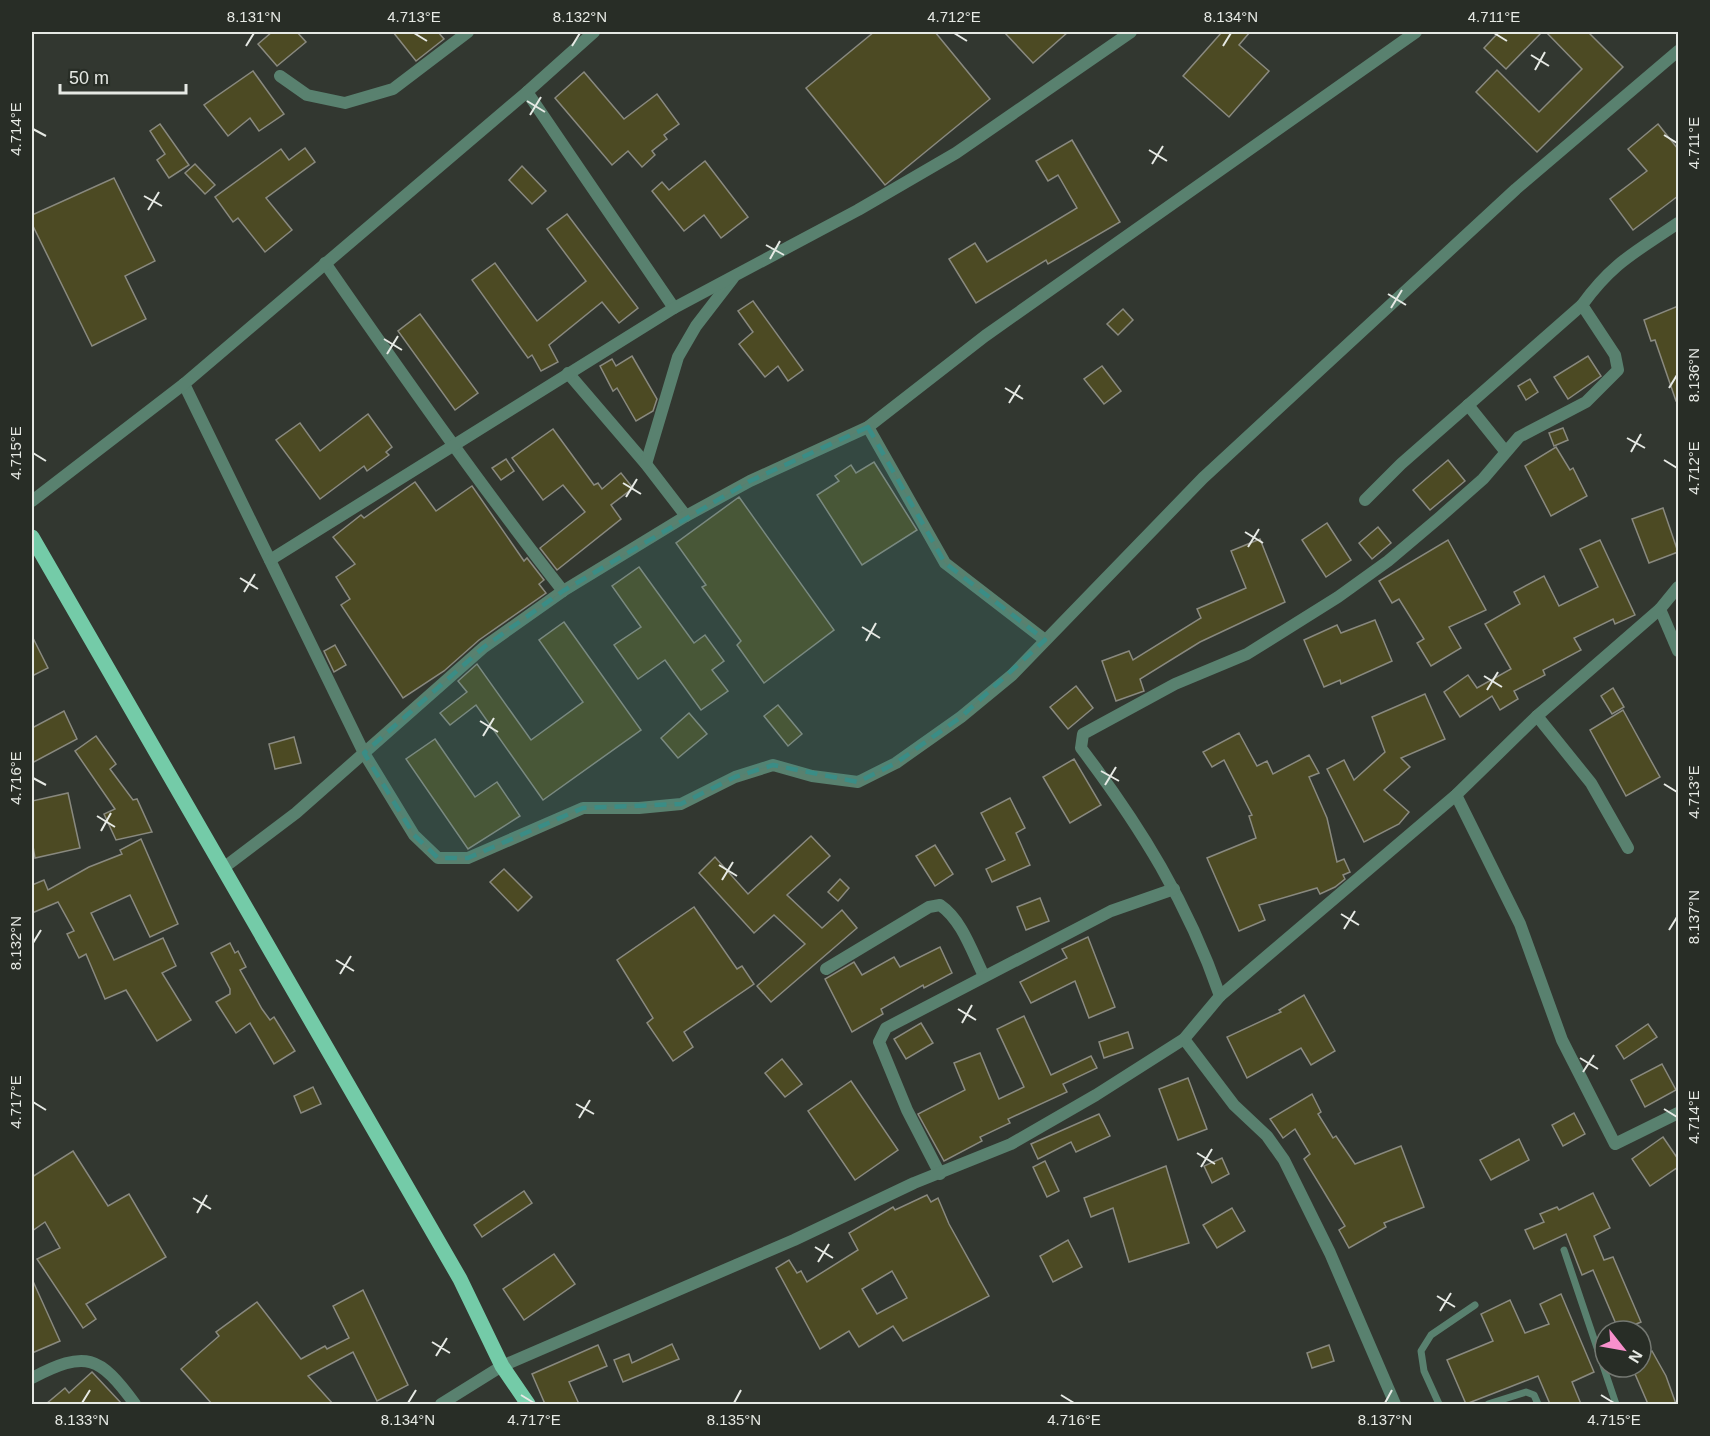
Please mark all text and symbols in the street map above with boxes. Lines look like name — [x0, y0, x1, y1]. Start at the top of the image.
text: 8.131°N — [227, 8, 281, 25]
text: 4.713°E — [387, 8, 441, 25]
text: 8.132°N — [553, 8, 607, 25]
text: 4.712°E — [927, 8, 981, 25]
text: 8.134°N — [1204, 8, 1258, 25]
text: 4.711°E — [1468, 8, 1520, 25]
scale bar — [60, 57, 186, 95]
text: 50 m — [69, 68, 109, 88]
text: 4.714°E — [7, 102, 24, 156]
text: 4.711°E — [1685, 117, 1702, 169]
text: 8.136°N — [1685, 348, 1702, 402]
text: 4.715°E — [7, 426, 24, 480]
text: 4.712°E — [1685, 441, 1702, 495]
text: 4.716°E — [7, 751, 24, 805]
text: 4.713°E — [1685, 765, 1702, 819]
text: 8.137°N — [1685, 890, 1702, 944]
text: 8.132°N — [7, 916, 24, 970]
text: 4.717°E — [7, 1075, 24, 1129]
text: 4.714°E — [1685, 1090, 1702, 1144]
north arrow — [1593, 1319, 1653, 1379]
text: N — [1625, 1347, 1646, 1366]
text: 8.133°N — [55, 1411, 109, 1428]
text: 8.134°N — [381, 1411, 435, 1428]
text: 4.717°E — [507, 1411, 561, 1428]
text: 8.135°N — [707, 1411, 761, 1428]
text: 4.716°E — [1047, 1411, 1101, 1428]
text: 8.137°N — [1358, 1411, 1412, 1428]
text: 4.715°E — [1587, 1411, 1641, 1428]

